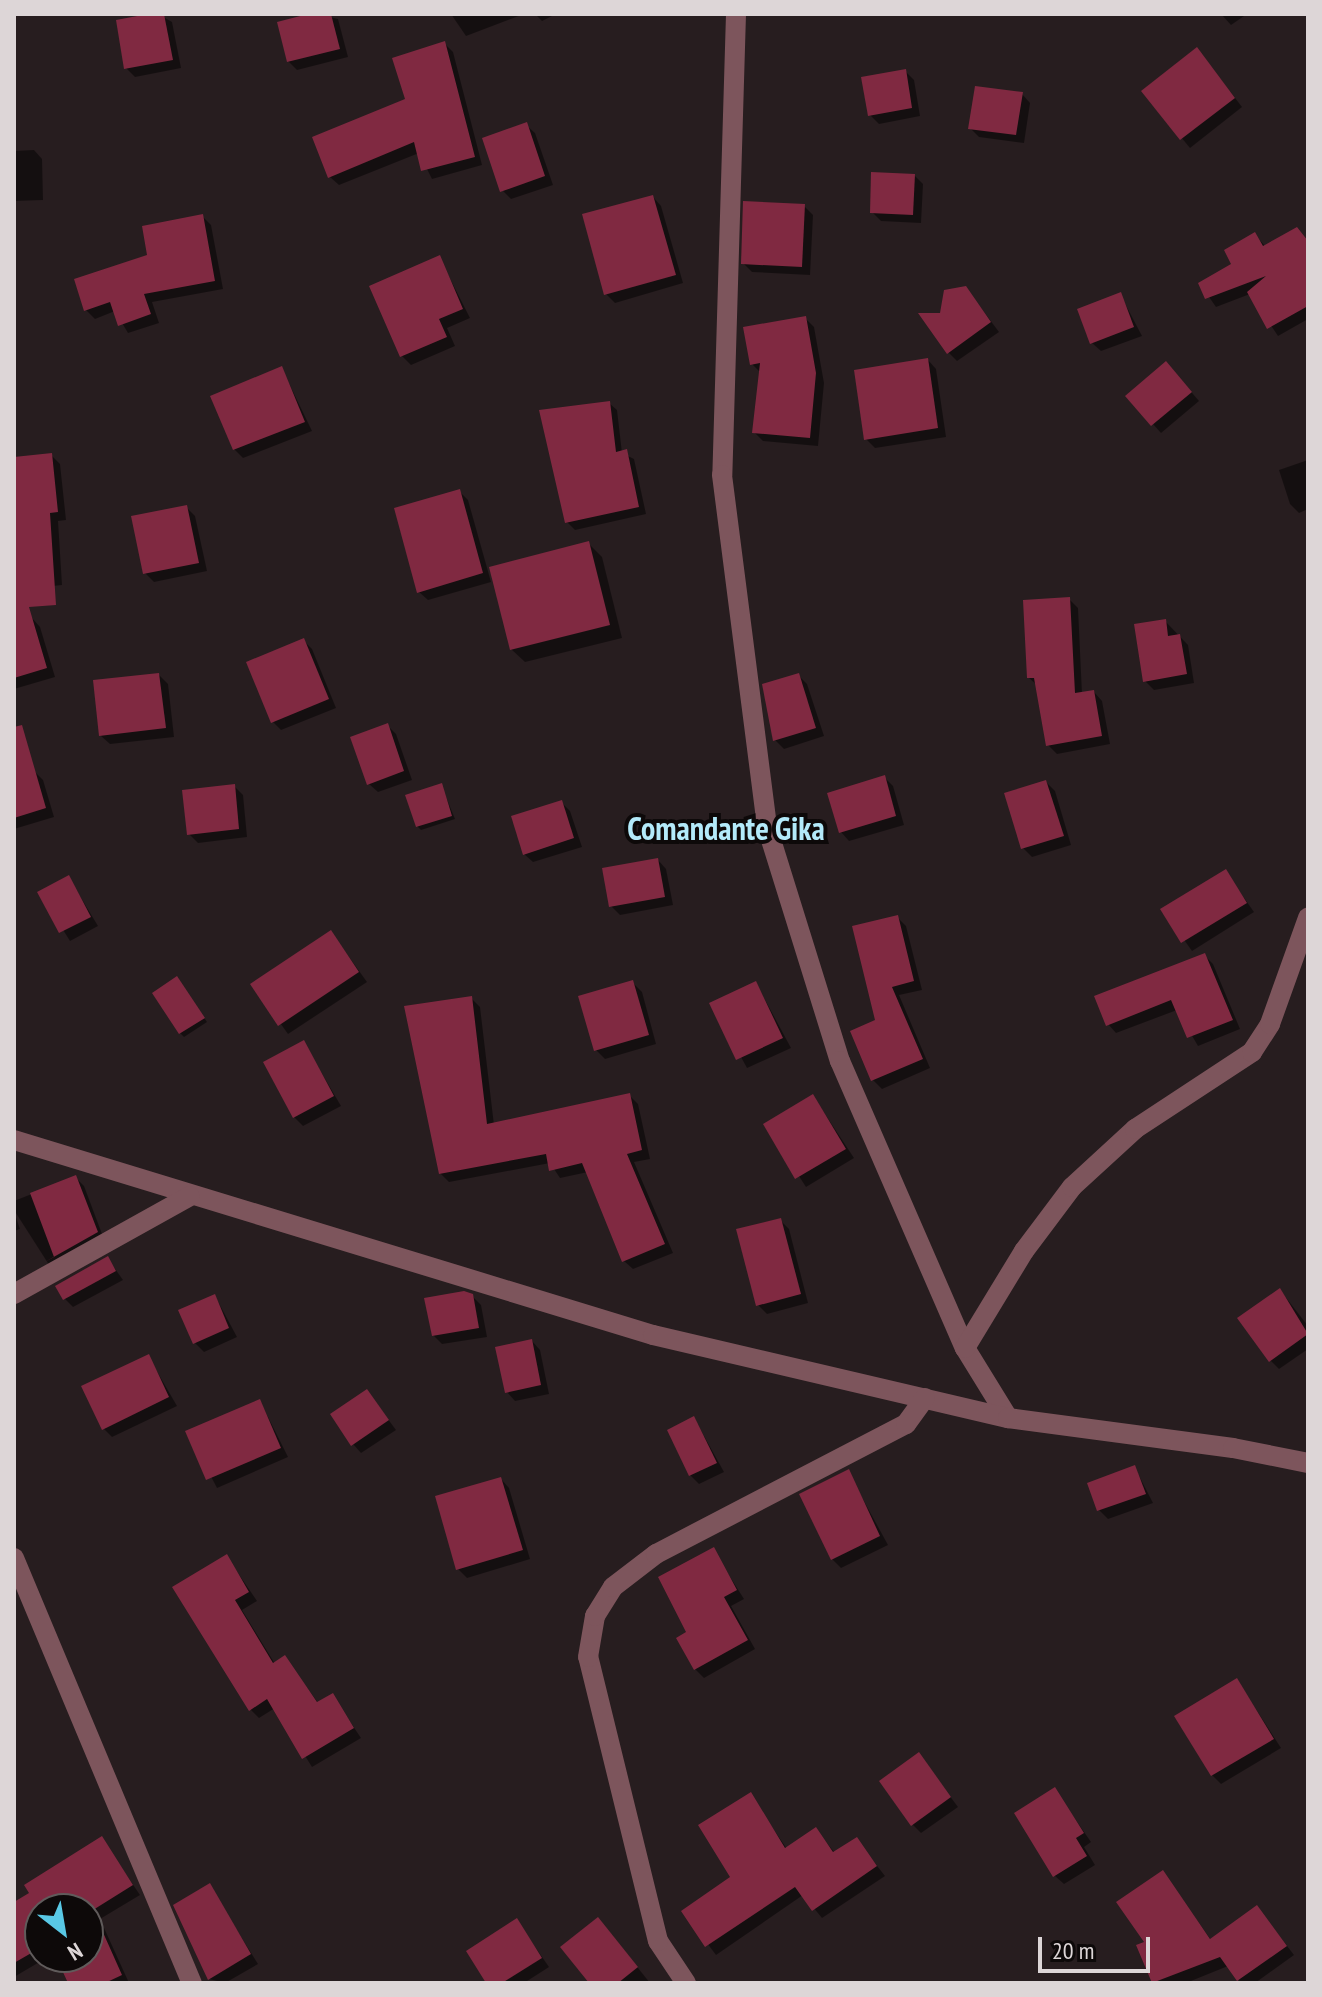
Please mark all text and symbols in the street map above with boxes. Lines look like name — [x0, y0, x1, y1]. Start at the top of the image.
district label: Comandante Gika — [627, 809, 825, 847]
north arrow — [24, 1893, 104, 1973]
scale bar — [1042, 1921, 1154, 1971]
text: 20 m — [1052, 1935, 1094, 1966]
text: N — [63, 1937, 88, 1967]

